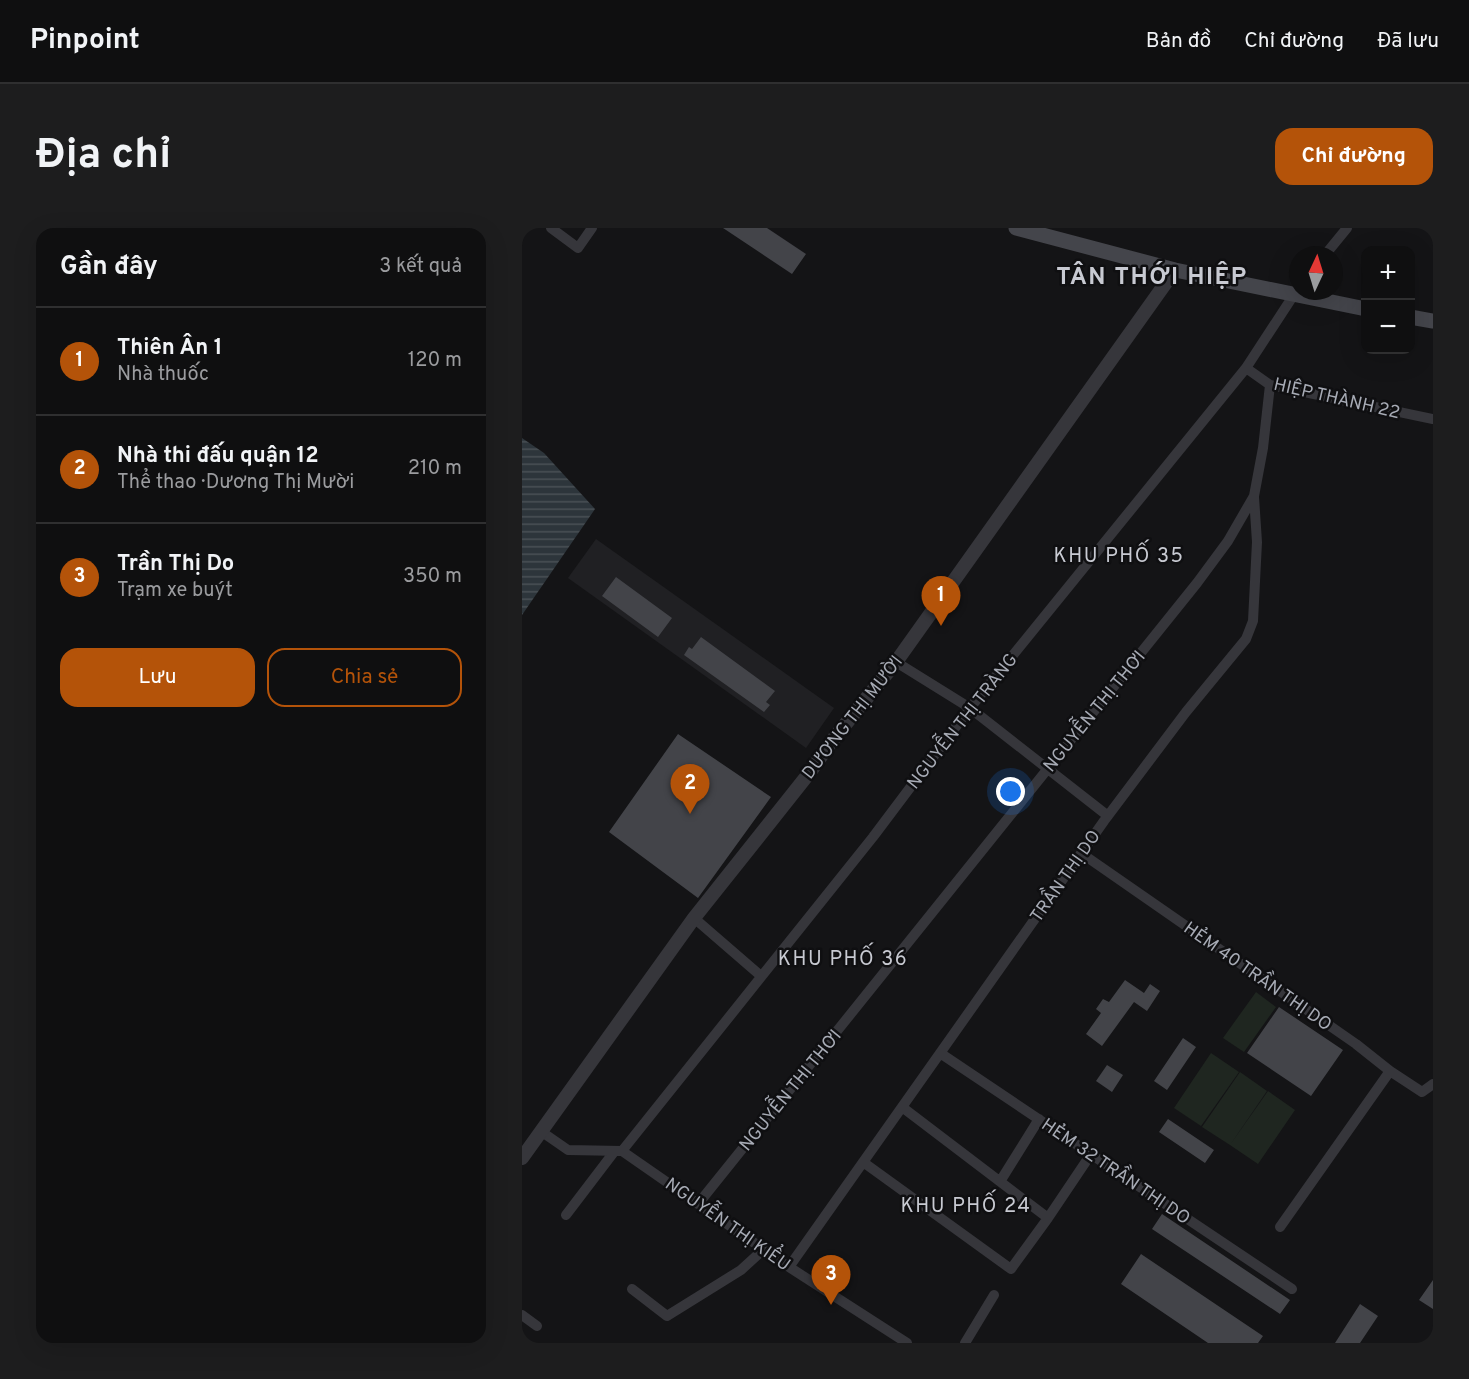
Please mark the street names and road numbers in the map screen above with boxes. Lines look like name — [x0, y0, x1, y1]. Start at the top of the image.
street label: HIỆP THÀNH 22 — [1271, 372, 1403, 425]
street label: NGUYỄN THỊ THƠI — [1035, 643, 1151, 777]
street label: NGUYỄN THỊ TRÀNG — [899, 646, 1023, 794]
street label: DƯƠNG THỊ MƯỜI — [796, 650, 909, 785]
street label: TRẦN THỊ DO — [1022, 823, 1107, 928]
street label: HẺM 40 TRẦN THỊ DO — [1178, 913, 1339, 1037]
street label: NGUYỄN THỊ THƠI — [731, 1022, 847, 1156]
street label: HẺM 32 TRẦN THỊ DO — [1036, 1110, 1197, 1231]
street label: NGUYỄN THỊ KIỂU — [660, 1168, 798, 1277]

